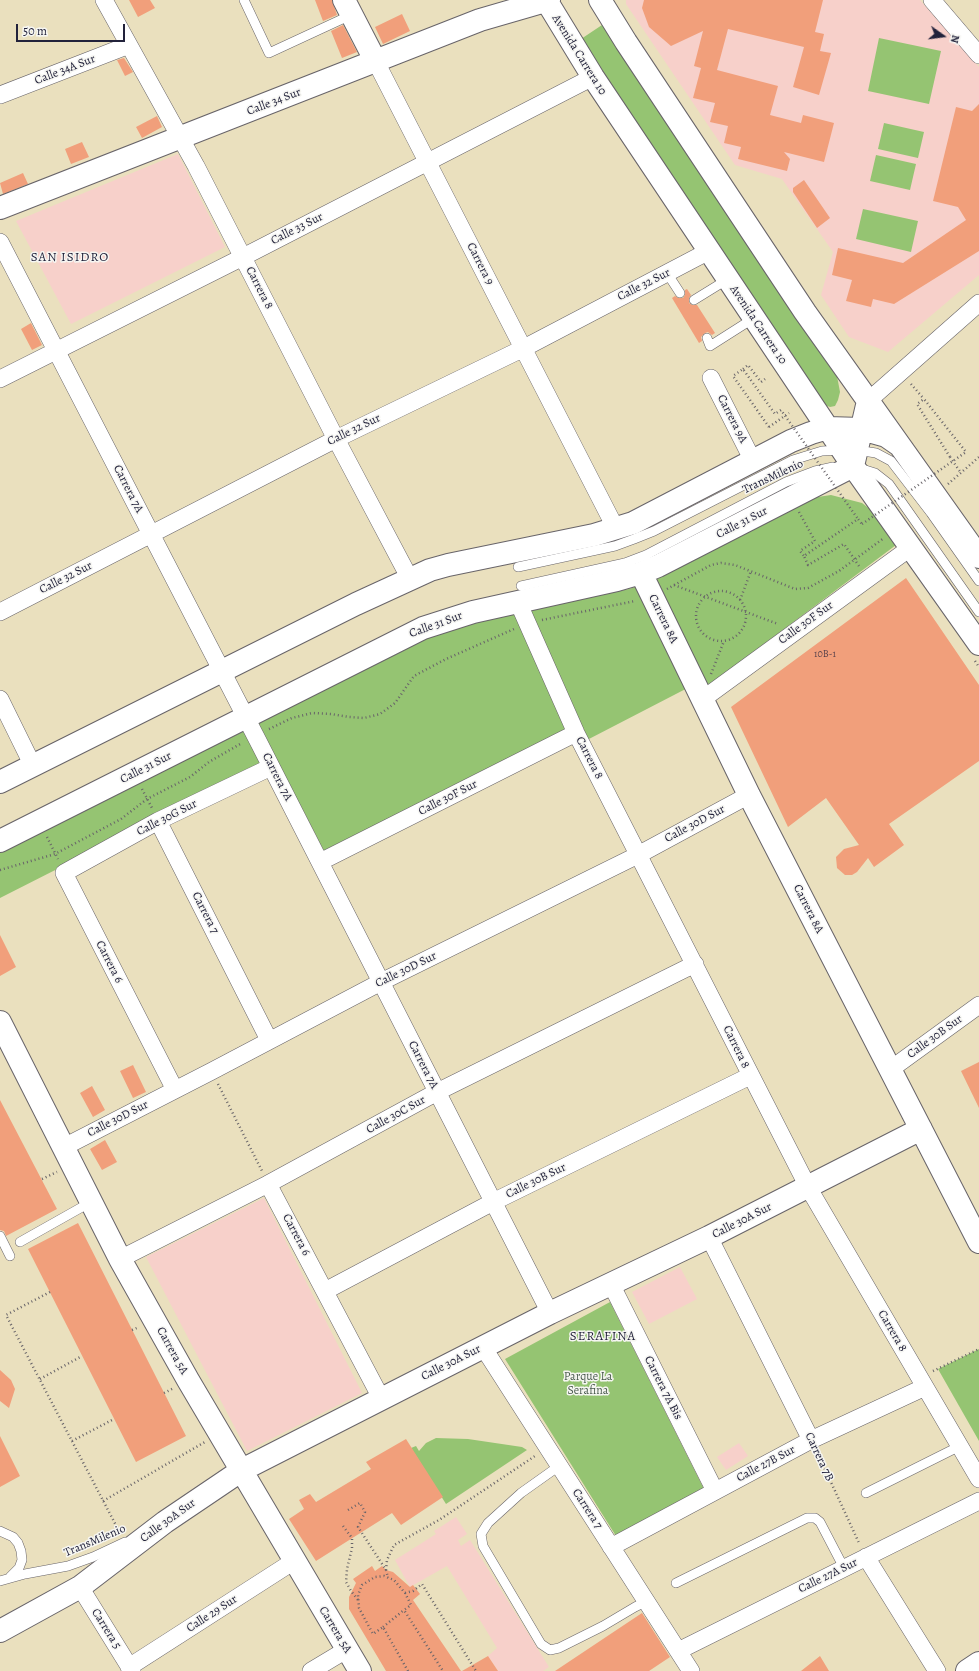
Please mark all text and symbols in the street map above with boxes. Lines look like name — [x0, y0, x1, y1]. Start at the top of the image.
street label: Avenida Carrera 10 — [548, 12, 610, 98]
scale bar — [18, 16, 127, 42]
north arrow — [923, 16, 963, 56]
text: 50 m — [23, 23, 47, 39]
text: N — [947, 33, 963, 45]
street label: Calle 34A Sur — [33, 52, 97, 88]
street label: Calle 34 Sur — [245, 85, 303, 119]
street label: Calle 33 Sur — [269, 210, 325, 248]
street label: Carrera 9 — [463, 240, 497, 288]
district label: SAN ISIDRO — [31, 250, 109, 266]
street label: Carrera 8 — [242, 264, 276, 312]
street label: Calle 32 Sur — [615, 266, 673, 304]
street label: Avenida Carrera 10 — [726, 283, 790, 367]
street label: Carrera 9A — [714, 392, 750, 446]
street label: Calle 32 Sur — [325, 411, 383, 449]
street label: TransMilenio — [740, 457, 806, 497]
street label: Carrera 7A — [110, 463, 146, 515]
street label: Calle 31 Sur — [714, 504, 770, 542]
street label: Calle 32 Sur — [37, 559, 95, 597]
street label: Carrera 8A — [645, 592, 681, 646]
street label: Calle 30F Sur — [776, 598, 836, 648]
street label: Calle 31 Sur — [407, 609, 465, 641]
house number: 10B-1 — [814, 649, 836, 661]
street label: Carrera 8 — [572, 734, 606, 782]
street label: Calle 31 Sur — [118, 749, 174, 787]
street label: Carrera 7A — [259, 751, 295, 803]
street label: Calle 30F Sur — [416, 777, 480, 819]
street label: Calle 30G Sur — [134, 797, 200, 839]
street label: Calle 30D Sur — [662, 802, 728, 846]
street label: Carrera 8A — [790, 882, 826, 936]
street label: Carrera 7 — [188, 890, 222, 936]
street label: Carrera 6 — [92, 938, 126, 986]
street label: Calle 30D Sur — [373, 949, 439, 991]
street label: Calle 30B Sur — [904, 1012, 966, 1062]
street label: Carrera 8 — [719, 1023, 753, 1071]
street label: Carrera 7A — [405, 1039, 441, 1091]
street label: Calle 30C Sur — [364, 1093, 428, 1137]
street label: Calle 30D Sur — [85, 1098, 151, 1140]
street label: Calle 30B Sur — [504, 1160, 568, 1202]
street label: Calle 30A Sur — [710, 1200, 774, 1242]
street label: Carrera 6 — [279, 1212, 313, 1258]
street label: Carrera 8 — [874, 1308, 910, 1354]
street label: Carrera 5A — [153, 1325, 191, 1377]
district label: SERAFINA — [570, 1329, 636, 1345]
street label: Calle 30A Sur — [419, 1342, 483, 1384]
street label: Carrera 7A Bis — [641, 1354, 685, 1422]
park label: Parque La Serafina — [564, 1370, 612, 1398]
street label: Carrera 7B — [801, 1430, 837, 1484]
street label: Calle 27B Sur — [734, 1443, 798, 1485]
street label: Carrera 7 — [569, 1486, 605, 1532]
street label: Calle 30A Sur — [138, 1496, 198, 1546]
street label: TransMilenio — [62, 1522, 128, 1560]
street label: Calle 27A Sur — [796, 1555, 860, 1597]
street label: Calle 29 Sur — [184, 1592, 240, 1636]
street label: Carrera 5A — [315, 1604, 355, 1656]
street label: Carrera 5 — [88, 1606, 124, 1652]

